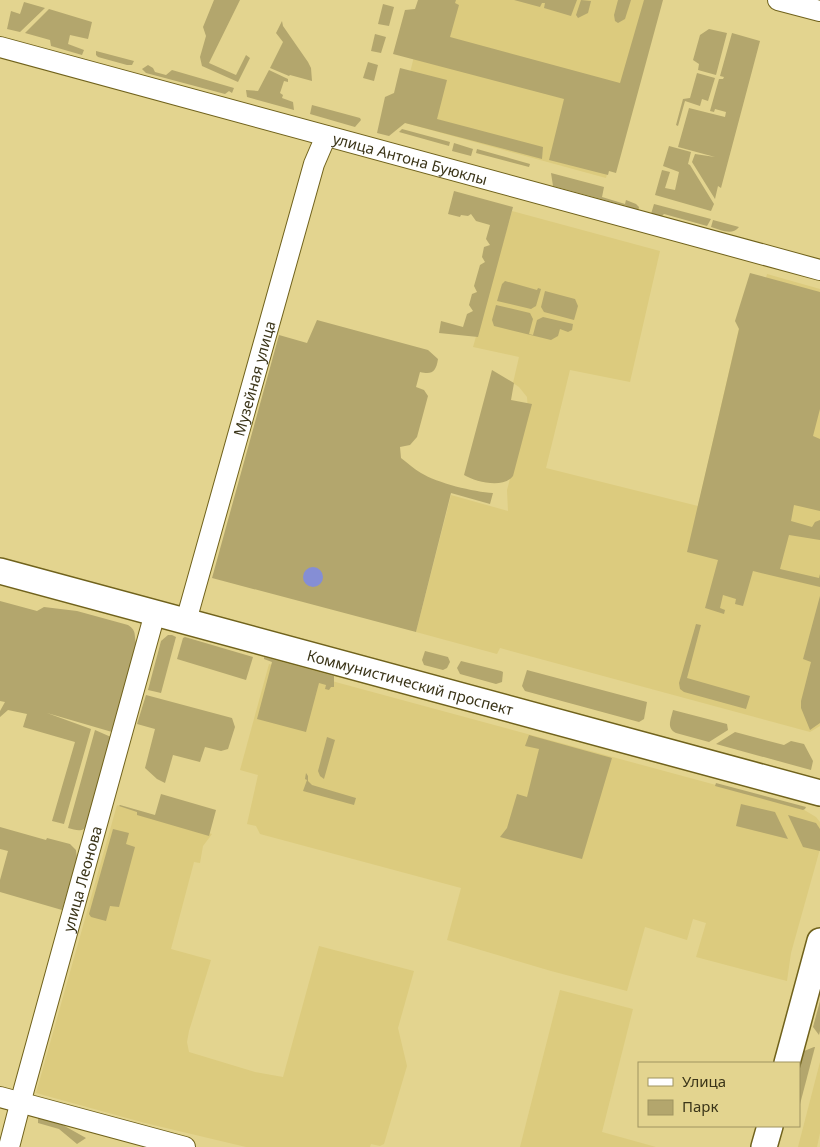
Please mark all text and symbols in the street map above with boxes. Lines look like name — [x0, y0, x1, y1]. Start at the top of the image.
street label: улица Антона Буюклы — [331, 128, 490, 189]
street label: Музейная улица — [228, 318, 280, 438]
street label: Коммунистический проспект — [305, 645, 516, 720]
street label: улица Леонова — [58, 823, 106, 934]
legend — [638, 1062, 800, 1127]
text: Улица — [682, 1071, 726, 1091]
text: Парк — [682, 1096, 718, 1116]

